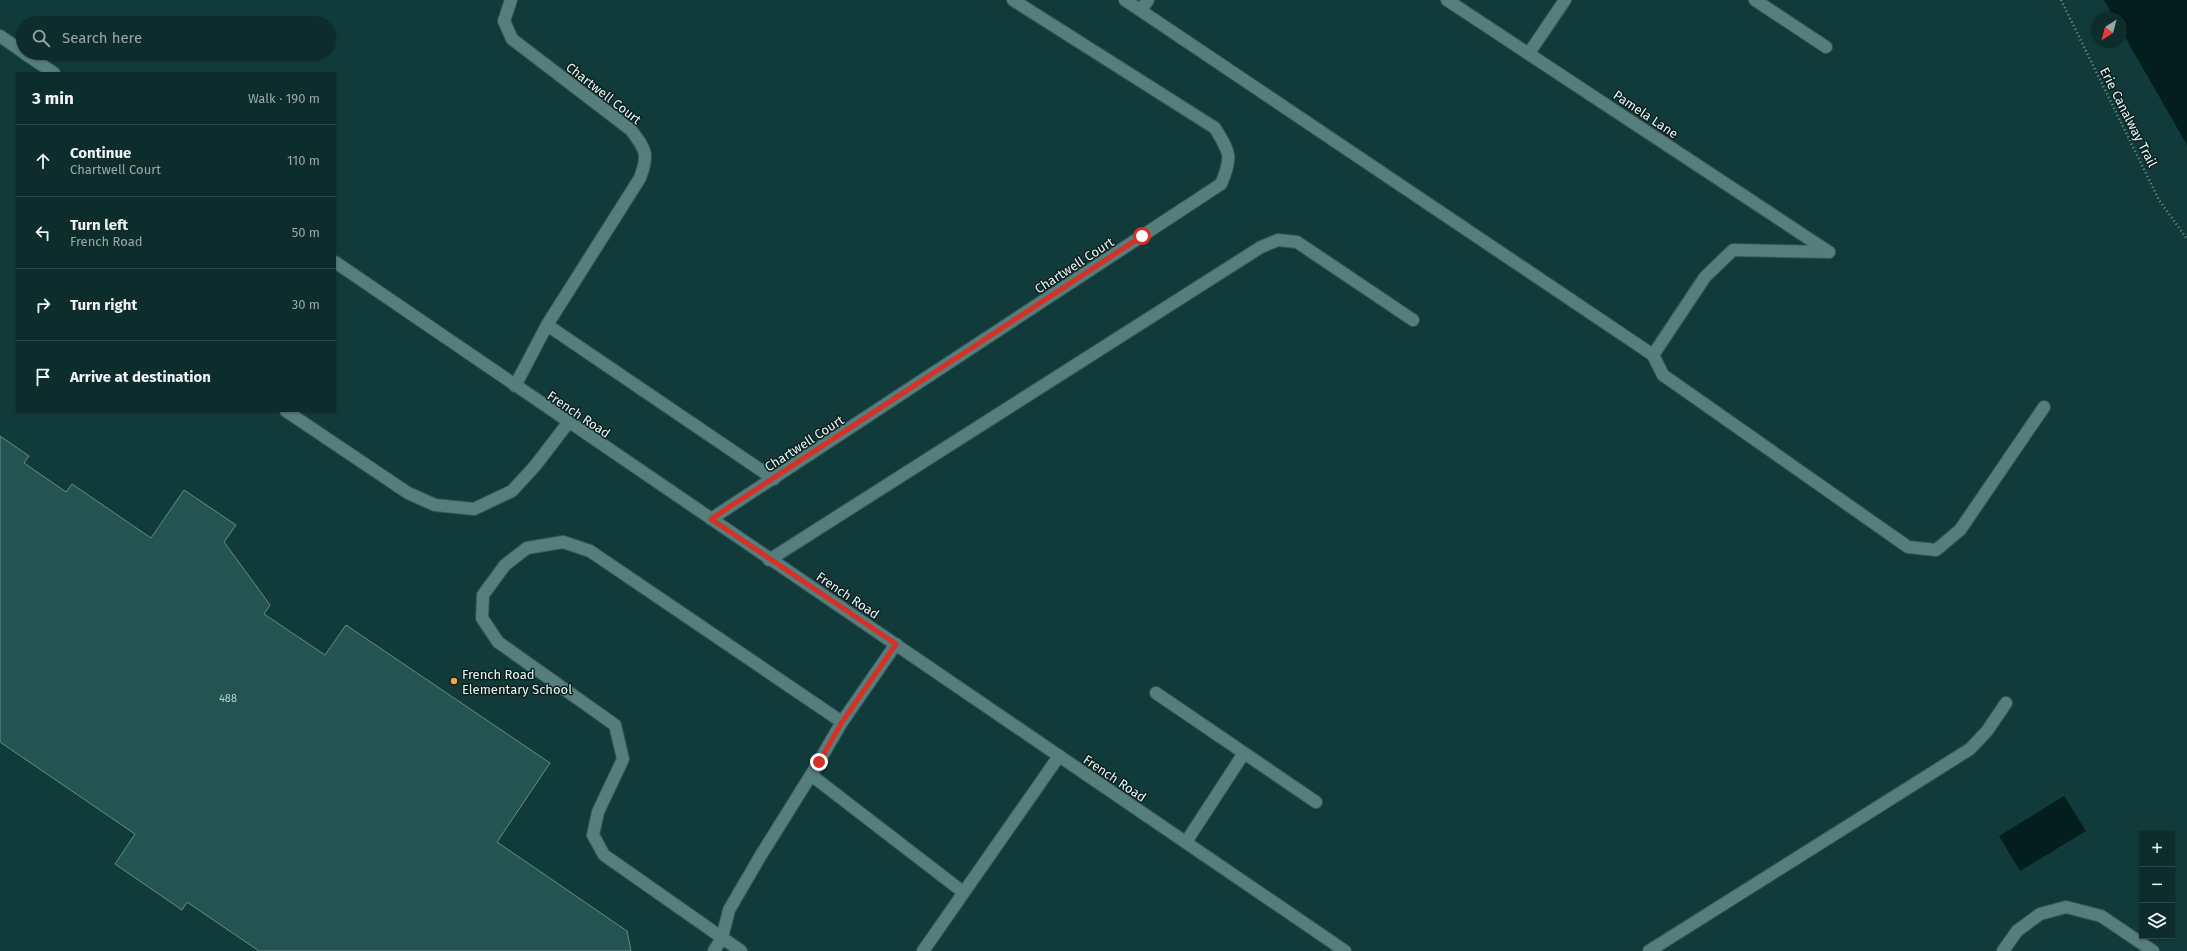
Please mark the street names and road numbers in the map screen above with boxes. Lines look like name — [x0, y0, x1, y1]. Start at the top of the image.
street label: Chartwell Court — [563, 59, 644, 127]
street label: Erie Canalway Trail — [2097, 65, 2160, 170]
street label: Pamela Lane — [1611, 87, 1681, 141]
street label: Chartwell Court — [1032, 234, 1117, 296]
street label: French Road — [544, 388, 613, 441]
street label: Chartwell Court — [762, 412, 847, 474]
street label: French Road — [813, 569, 882, 622]
street label: French Road — [1080, 752, 1149, 805]

